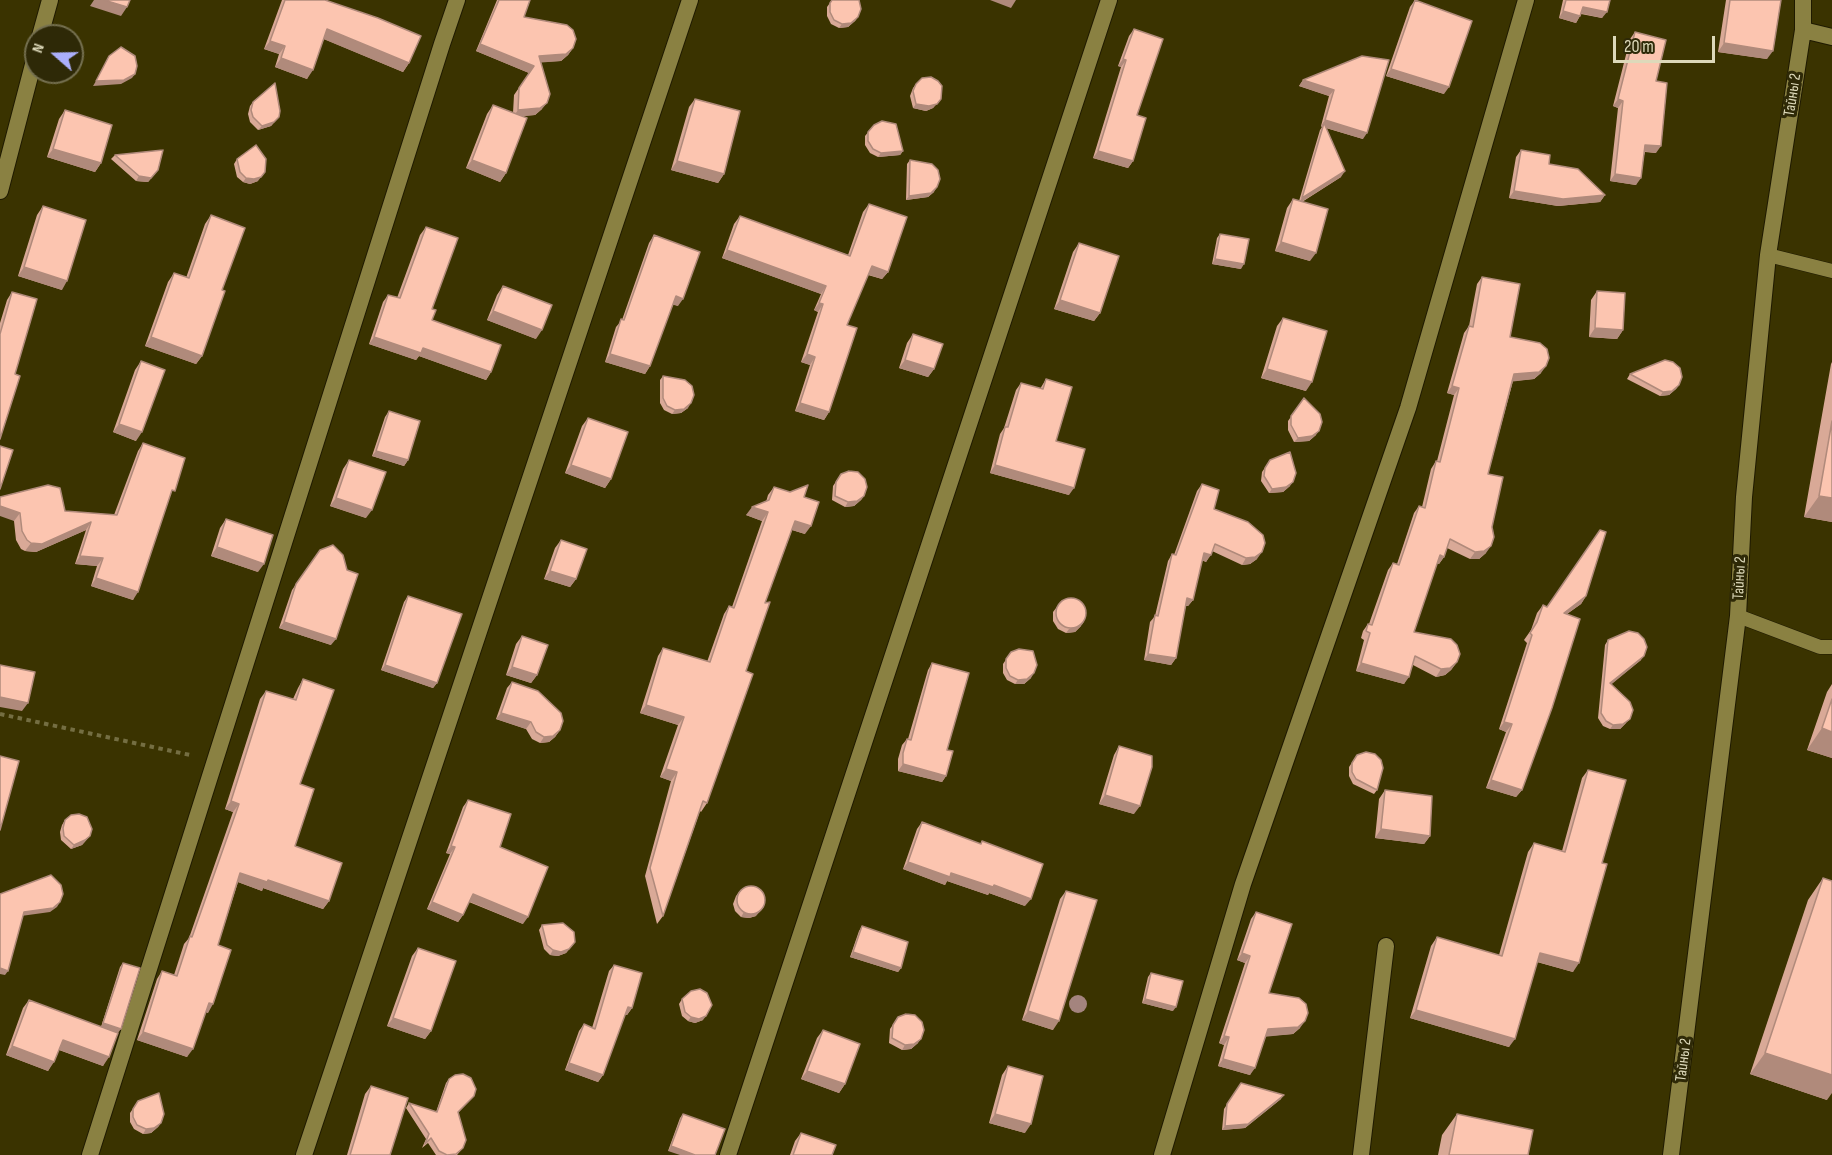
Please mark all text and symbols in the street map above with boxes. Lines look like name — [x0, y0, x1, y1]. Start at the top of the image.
north arrow — [24, 24, 84, 84]
scale bar — [1616, 24, 1718, 62]
text: 20 m — [1624, 36, 1654, 57]
text: N — [28, 41, 49, 56]
street label: Тайны 2 — [1780, 72, 1806, 118]
street label: Тайны 2 — [1729, 556, 1751, 600]
street label: Тайны 2 — [1672, 1037, 1696, 1083]

